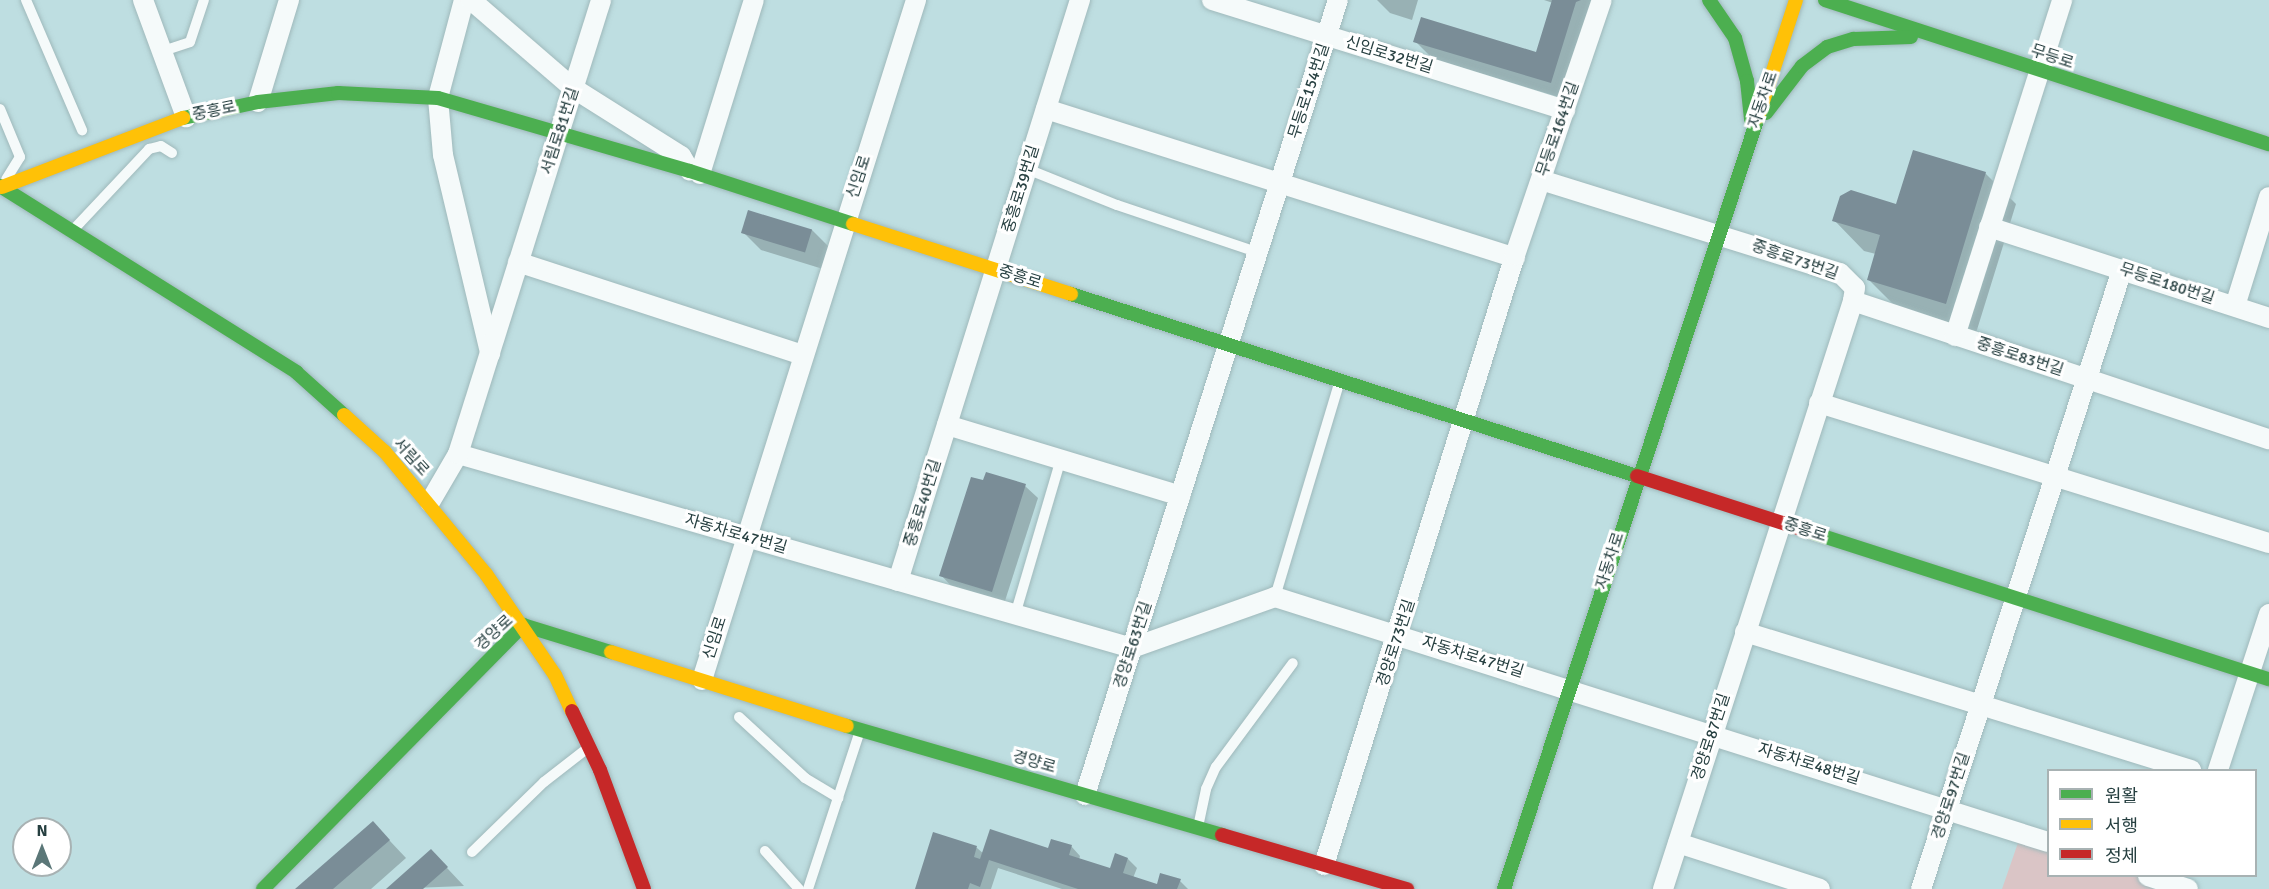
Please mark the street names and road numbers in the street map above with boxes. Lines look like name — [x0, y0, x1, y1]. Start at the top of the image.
street label: 신임로32번길 — [1343, 33, 1435, 77]
street label: 무등로154번길 — [1284, 41, 1334, 141]
street label: 무등로 — [2028, 41, 2076, 73]
street label: 자동차로 — [1744, 69, 1782, 131]
street label: 무등로164번길 — [1533, 79, 1583, 179]
street label: 서림로81번길 — [537, 85, 583, 177]
street label: 중흥로 — [190, 97, 238, 125]
street label: 중흥로39번길 — [999, 143, 1043, 235]
street label: 신임로 — [843, 153, 875, 201]
street label: 중흥로73번길 — [1749, 236, 1841, 284]
street label: 무등로180번길 — [2117, 259, 2217, 309]
street label: 중흥로 — [996, 261, 1044, 293]
street label: 중흥로83번길 — [1974, 334, 2066, 380]
street label: 서림로 — [389, 434, 433, 480]
street label: 중흥로40번길 — [901, 457, 945, 549]
street label: 자동차로47번길 — [683, 510, 789, 558]
street label: 중흥로 — [1781, 514, 1829, 546]
street label: 자동차로 — [1592, 530, 1628, 592]
street label: 경양로73번길 — [1373, 597, 1419, 689]
street label: 경양로63번길 — [1110, 599, 1156, 691]
street label: 경양로 — [471, 611, 517, 655]
street label: 신임로 — [699, 614, 731, 662]
street label: 자동차로47번길 — [1420, 632, 1526, 682]
street label: 경양로87번길 — [1688, 691, 1734, 783]
street label: 자동차로48번길 — [1756, 739, 1862, 789]
street label: 경양로 — [1010, 747, 1058, 777]
street label: 경양로97번길 — [1928, 750, 1974, 842]

